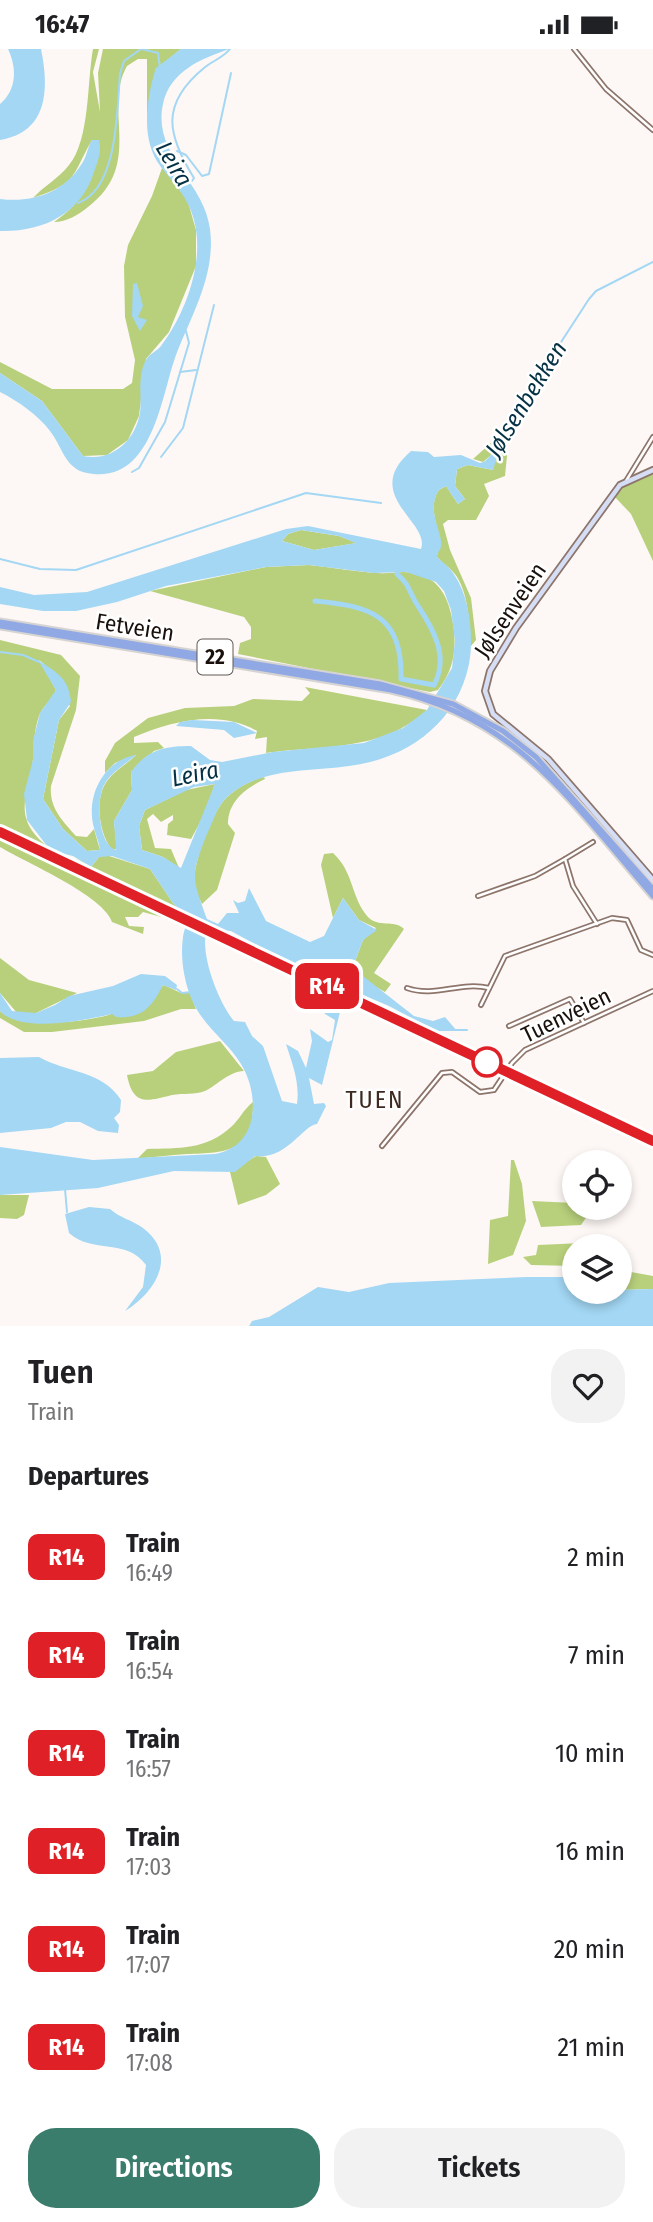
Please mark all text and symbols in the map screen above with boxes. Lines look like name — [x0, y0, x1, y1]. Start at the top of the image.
text: 16:47 — [35, 9, 89, 40]
water label: Leira — [150, 136, 198, 192]
water label: Jølsenbekken — [478, 336, 573, 464]
street label: Jølsenveien — [468, 557, 552, 663]
street label: Fetveien — [94, 607, 176, 647]
road number: 22 — [198, 639, 232, 675]
water label: Leira — [169, 755, 221, 793]
line badge: R14 — [287, 963, 367, 1009]
text: R14 — [309, 972, 345, 1000]
street label: Tuenveien — [517, 981, 615, 1049]
unlabelled marker — [472, 1047, 502, 1077]
district label: TUEN — [345, 1086, 405, 1114]
map controls — [562, 1150, 632, 1304]
button: locate — [562, 1150, 632, 1220]
button: layers — [562, 1234, 632, 1304]
button: heart — [551, 1349, 625, 1423]
text: Tuen — [28, 1352, 94, 1392]
text: Train — [28, 1398, 74, 1426]
text: Departures — [28, 1461, 149, 1492]
text: Train — [126, 1528, 180, 1559]
text: 2 min — [567, 1542, 625, 1573]
text: R14 — [49, 1543, 84, 1571]
text: 16:49 — [126, 1559, 173, 1587]
text: Train — [126, 1626, 180, 1657]
text: 7 min — [568, 1640, 625, 1671]
text: R14 — [49, 1641, 84, 1669]
text: 16:54 — [126, 1657, 173, 1685]
text: Train — [126, 1724, 180, 1755]
text: 10 min — [555, 1738, 625, 1769]
text: R14 — [49, 1739, 84, 1767]
text: 16:57 — [126, 1755, 171, 1783]
text: Train — [126, 1822, 180, 1853]
text: 16 min — [556, 1836, 625, 1867]
text: R14 — [49, 1837, 84, 1865]
text: 17:03 — [126, 1853, 171, 1881]
text: Train — [126, 1920, 180, 1951]
text: 20 min — [554, 1934, 625, 1965]
text: R14 — [49, 1935, 84, 1963]
text: 17:07 — [126, 1951, 170, 1979]
text: Train — [126, 2018, 180, 2049]
text: 21 min — [558, 2032, 625, 2063]
text: R14 — [49, 2033, 84, 2061]
text: 17:08 — [126, 2049, 173, 2077]
button: Directions — [28, 2128, 320, 2208]
button: Tickets — [334, 2128, 625, 2208]

